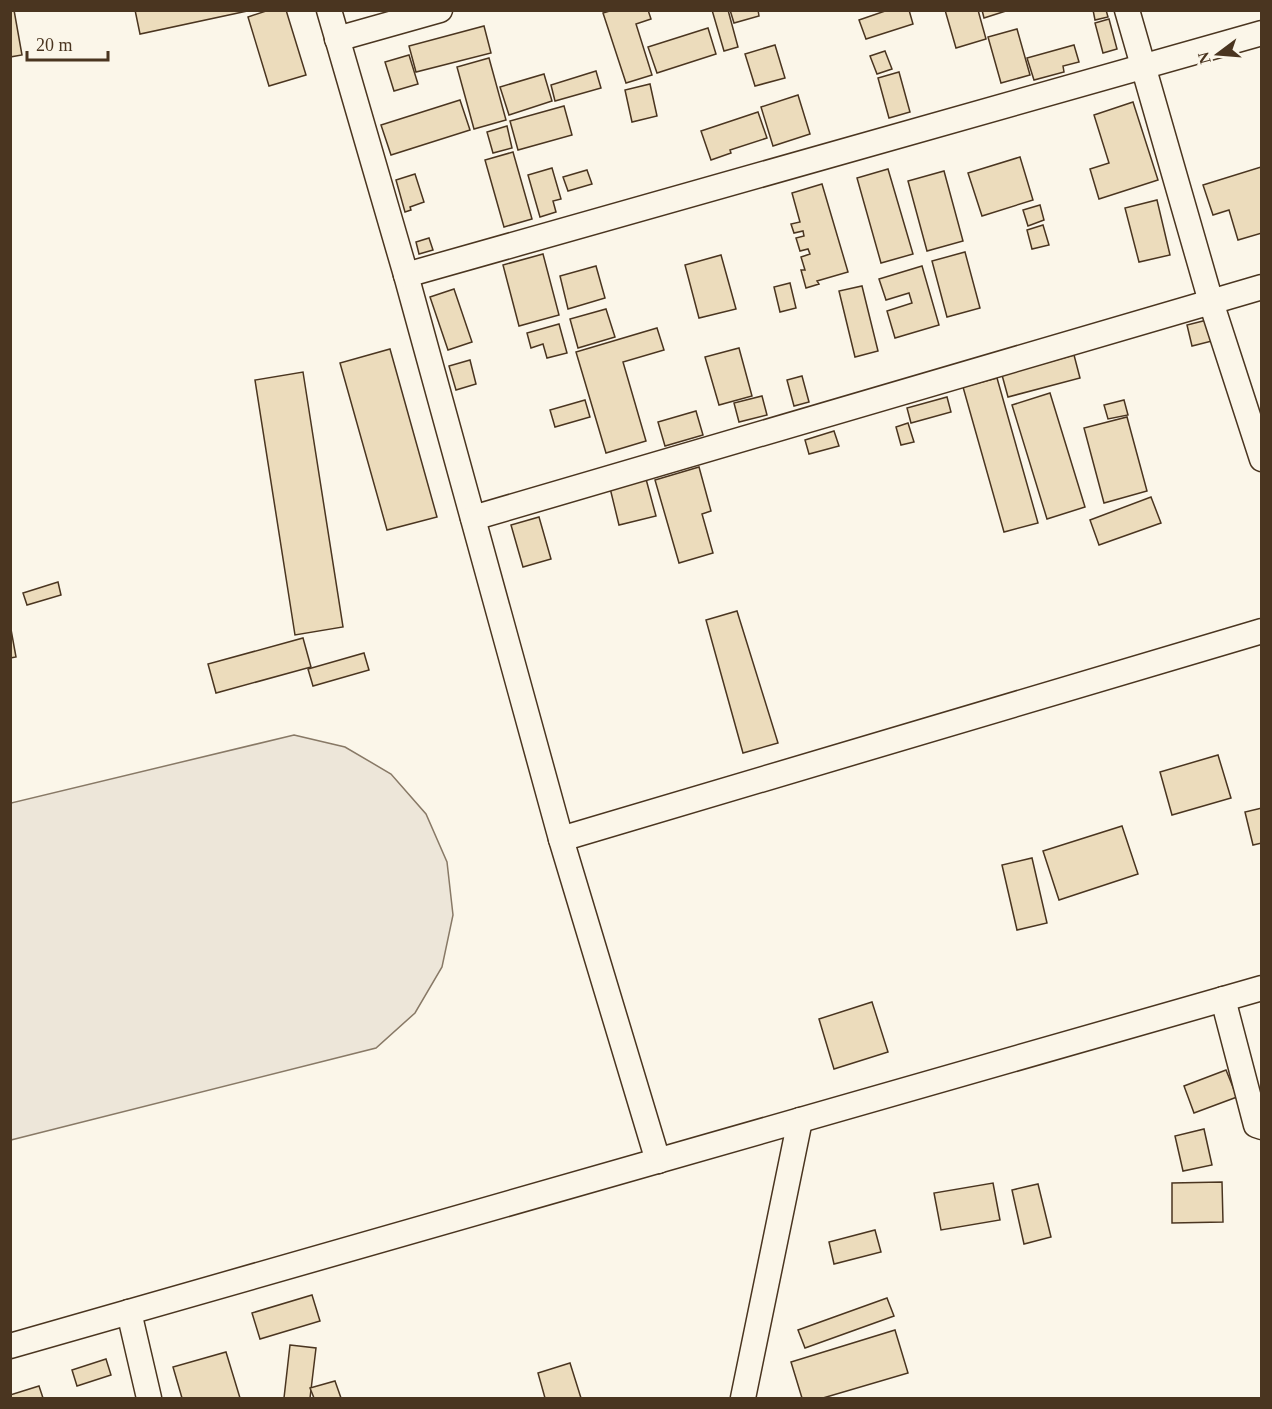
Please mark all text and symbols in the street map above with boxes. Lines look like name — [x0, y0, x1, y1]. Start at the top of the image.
scale bar — [27, 24, 108, 62]
north arrow — [1188, 24, 1248, 84]
text: 20 m — [36, 35, 73, 55]
text: N — [1194, 50, 1214, 66]

